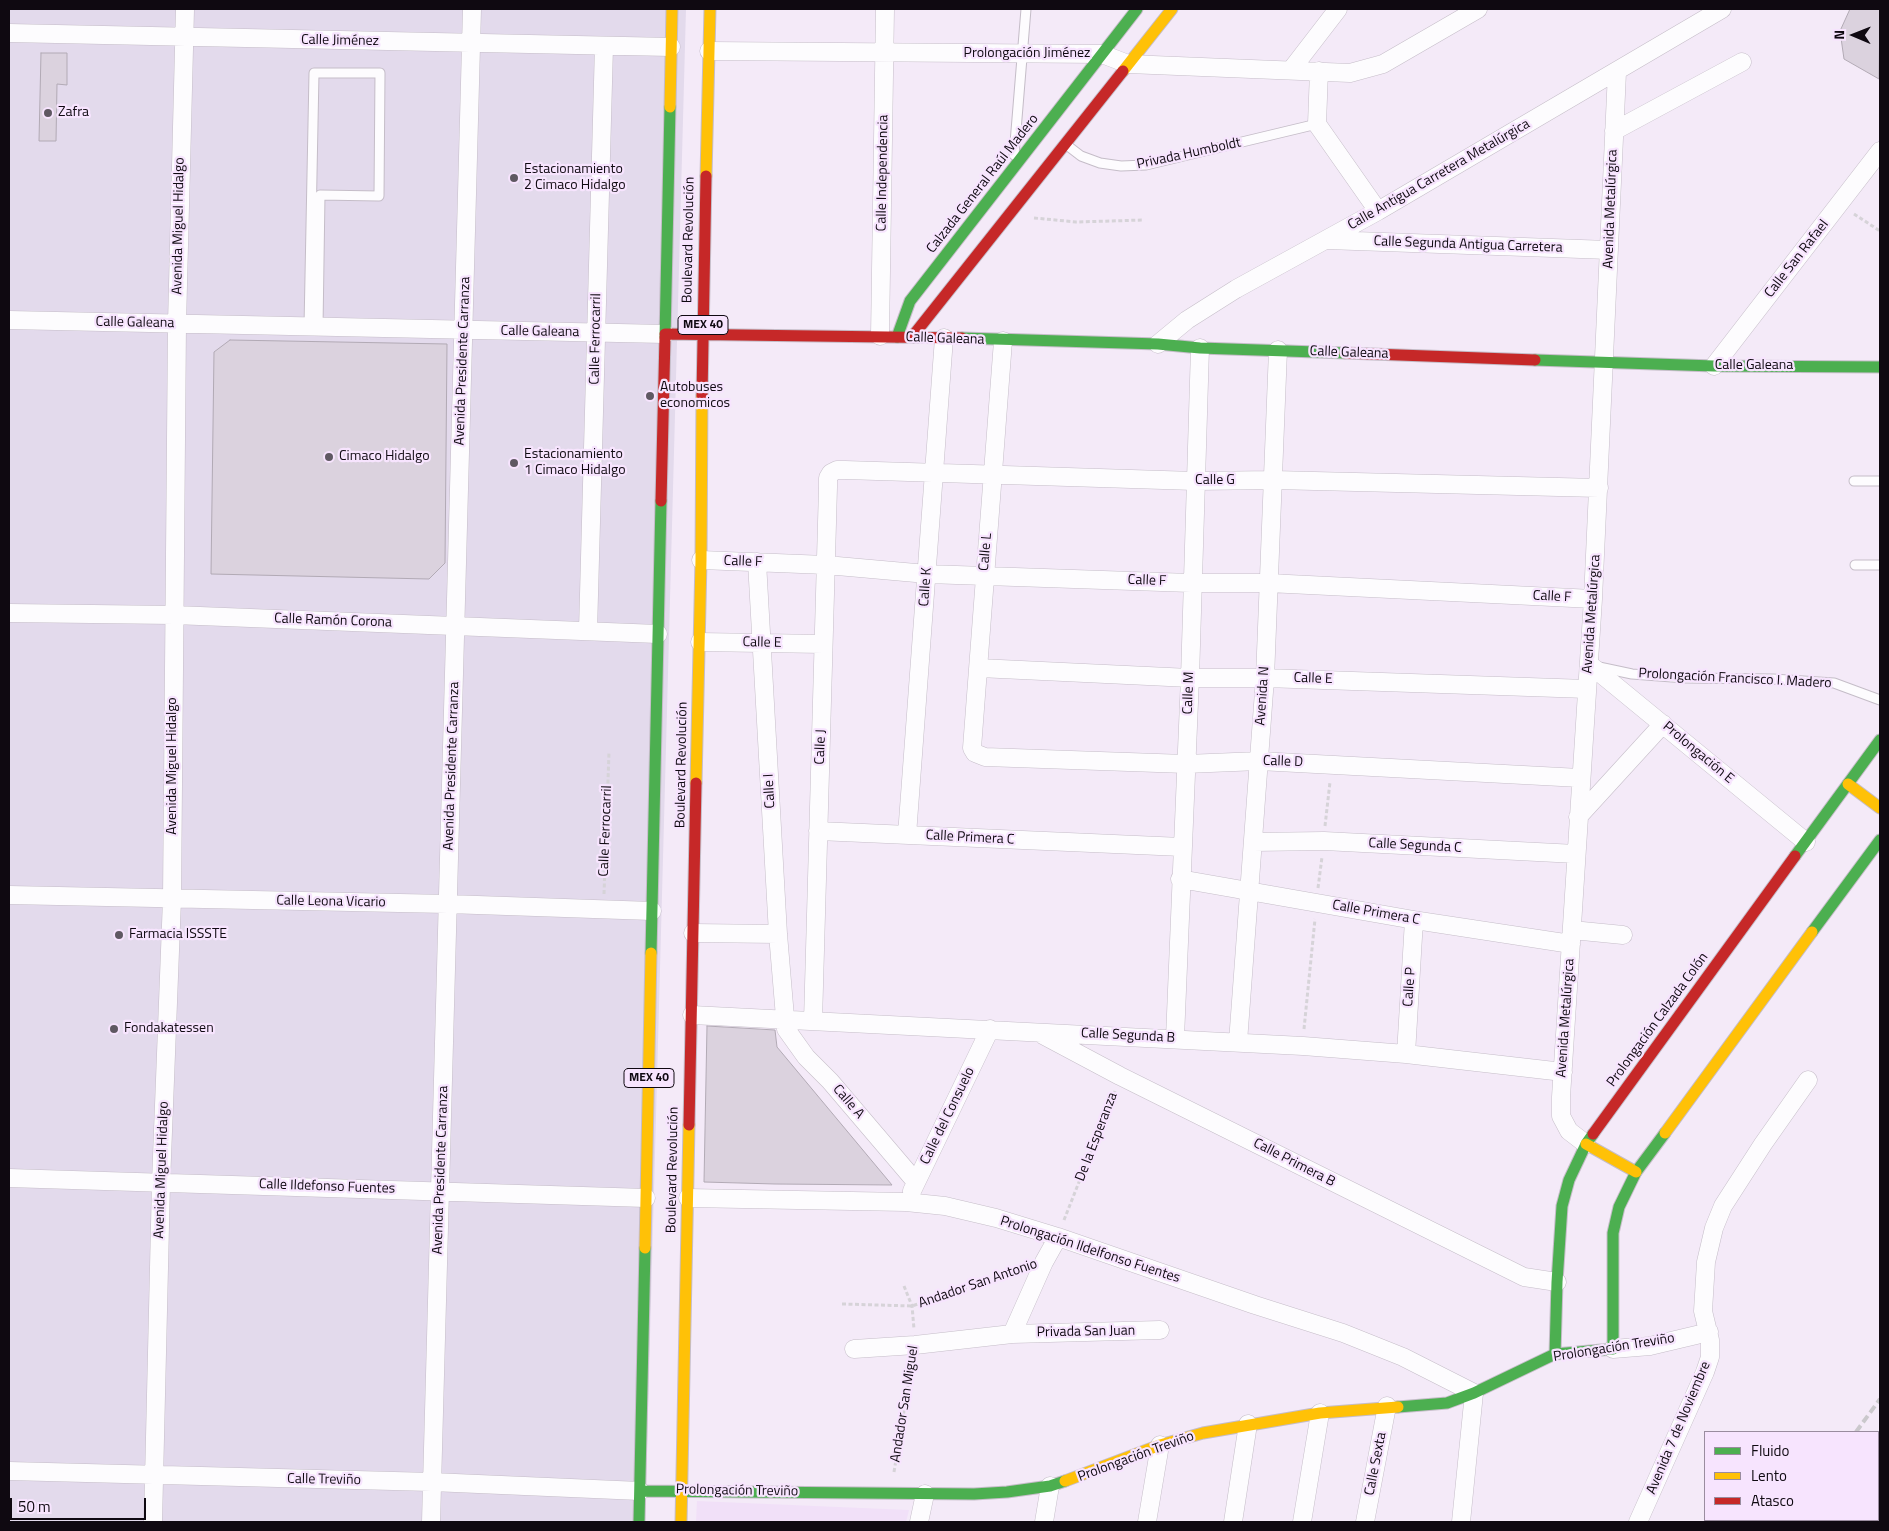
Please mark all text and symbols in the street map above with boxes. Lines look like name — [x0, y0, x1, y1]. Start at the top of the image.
north arrow — [1829, 10, 1879, 60]
text: N — [1828, 30, 1849, 40]
street label: Calle Jiménez — [301, 32, 379, 50]
street label: Prolongación Jiménez — [964, 46, 1090, 62]
place label: Zafra — [58, 105, 89, 121]
marker: Zafra — [42, 107, 54, 119]
street label: Calzada General Raúl Madero — [923, 111, 1043, 257]
street label: Calle Independencia — [874, 114, 892, 232]
street label: Calle Antigua Carretera Metalúrgica — [1345, 116, 1533, 234]
street label: Privada Humboldt — [1135, 135, 1243, 173]
street label: Avenida Metalúrgica — [1601, 149, 1621, 269]
street label: Avenida Miguel Hidalgo — [169, 157, 189, 295]
place label: Estacionamiento 2 Cimaco Hidalgo — [524, 162, 626, 194]
marker: Estacionamiento 2 Cimaco Hidalgo — [508, 172, 520, 184]
street label: Boulevard Revolución — [679, 177, 699, 303]
street label: Calle San Rafael — [1761, 217, 1833, 301]
street label: Calle Segunda Antigua Carretera — [1373, 233, 1563, 257]
street label: Avenida Presidente Carranza — [452, 276, 474, 446]
street label: Calle Ferrocarril — [587, 293, 605, 385]
street label: Calle Galeana — [95, 314, 175, 332]
road number: MEX 40 — [678, 316, 728, 334]
street label: Calle Galeana — [500, 323, 580, 341]
street label: Calle Galeana — [905, 329, 985, 349]
street label: Calle Galeana — [1309, 343, 1389, 363]
street label: Calle Galeana — [1715, 358, 1793, 374]
place label: Autobuses economicos — [660, 380, 730, 412]
marker: Autobuses economicos — [644, 390, 656, 402]
place label: Estacionamiento 1 Cimaco Hidalgo — [524, 447, 626, 480]
place label: Cimaco Hidalgo — [339, 449, 430, 465]
marker: Cimaco Hidalgo — [323, 451, 335, 463]
marker: Estacionamiento 1 Cimaco Hidalgo — [508, 457, 520, 469]
street label: Calle G — [1195, 473, 1235, 489]
street label: Calle L — [976, 532, 996, 572]
street label: Calle F — [723, 553, 763, 571]
street label: Avenida Metalúrgica — [1579, 554, 1605, 674]
street label: Calle K — [916, 567, 936, 607]
street label: Calle F — [1127, 572, 1167, 590]
street label: Calle F — [1532, 588, 1572, 606]
street label: Calle Ramón Corona — [274, 611, 392, 631]
street label: Calle E — [742, 634, 782, 652]
street label: Avenida N — [1253, 666, 1273, 726]
street label: Prolongación Francisco I. Madero — [1638, 666, 1832, 692]
street label: Calle E — [1293, 670, 1333, 688]
street label: Calle M — [1180, 671, 1198, 715]
street label: Avenida Presidente Carranza — [441, 681, 463, 851]
street label: Avenida Miguel Hidalgo — [165, 697, 181, 835]
street label: Boulevard Revolución — [672, 702, 692, 828]
street label: Prolongación E — [1659, 718, 1737, 788]
street label: Calle J — [812, 729, 830, 765]
street label: Calle D — [1263, 753, 1303, 771]
street label: Calle I — [761, 773, 779, 809]
street label: Calle Ferrocarril — [596, 785, 616, 877]
street label: Calle Primera C — [925, 827, 1015, 849]
street label: Calle Segunda C — [1368, 835, 1462, 857]
street label: Calle Leona Vicario — [276, 893, 386, 911]
street label: Calle Primera C — [1331, 897, 1421, 929]
place label: Farmacia ISSSTE — [129, 927, 227, 943]
marker: Farmacia ISSSTE — [113, 929, 125, 941]
street label: Prolongación Calzada Colón — [1604, 950, 1712, 1090]
street label: Avenida Metalúrgica — [1553, 958, 1579, 1078]
street label: Calle P — [1400, 967, 1420, 1007]
place label: Fondakatessen — [124, 1021, 214, 1037]
marker: Fondakatessen — [108, 1023, 120, 1035]
street label: Calle Segunda B — [1081, 1025, 1175, 1047]
street label: Calle del Consuelo — [917, 1065, 979, 1167]
road number: MEX 40 — [624, 1068, 674, 1088]
street label: Calle A — [829, 1082, 867, 1122]
street label: Avenida Presidente Carranza — [430, 1085, 452, 1255]
street label: De la Esperanza — [1072, 1090, 1122, 1184]
street label: Avenida Miguel Hidalgo — [151, 1101, 173, 1239]
street label: Boulevard Revolución — [663, 1107, 683, 1233]
street label: Calle Primera B — [1250, 1135, 1338, 1191]
street label: Calle Ildefonso Fuentes — [259, 1176, 395, 1198]
street label: Prolongación Ildelfonso Fuentes — [998, 1213, 1182, 1287]
street label: Andador San Antonio — [916, 1256, 1040, 1312]
street label: Privada San Juan — [1037, 1323, 1135, 1341]
street label: Prolongación Treviño — [1552, 1330, 1676, 1366]
street label: Andador San Miguel — [887, 1344, 923, 1464]
street label: Avenida 7 de Noviembre — [1643, 1359, 1715, 1497]
street label: Prolongación Treviño — [1076, 1428, 1196, 1486]
street label: Calle Sexta — [1362, 1431, 1390, 1497]
legend — [1704, 1431, 1879, 1521]
text: Fluido — [1751, 1439, 1789, 1462]
text: Lento — [1751, 1464, 1787, 1487]
street label: Calle Treviño — [287, 1471, 361, 1489]
street label: Prolongación Treviño — [676, 1482, 798, 1500]
scale bar — [12, 1488, 149, 1520]
text: Atasco — [1751, 1489, 1794, 1512]
text: 50 m — [18, 1495, 51, 1518]

